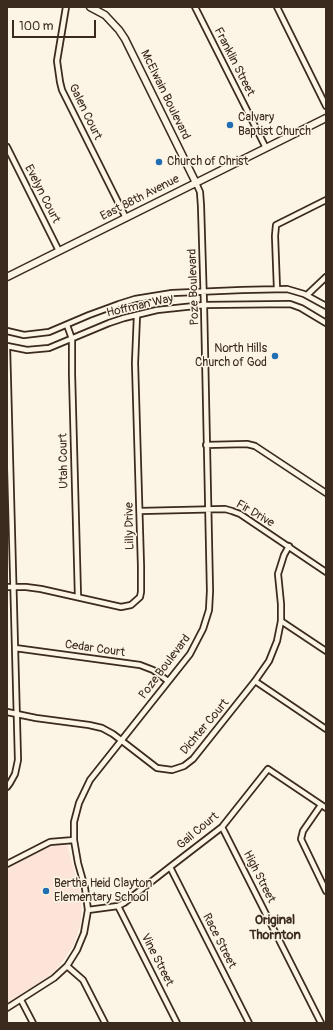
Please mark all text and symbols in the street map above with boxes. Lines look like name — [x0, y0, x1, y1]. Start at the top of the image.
scale bar — [14, 12, 98, 38]
text: 100 m — [19, 19, 53, 34]
street label: Franklin Street — [210, 25, 258, 99]
street label: McElwain Boulevard — [137, 48, 193, 142]
street label: Galen Court — [65, 82, 105, 142]
place label: Calvary Baptist Church — [238, 111, 311, 139]
marker: Calvary Baptist Church — [225, 120, 235, 130]
place label: Church of Christ — [167, 155, 248, 169]
marker: Church of Christ — [154, 157, 164, 167]
street label: Evelyn Court — [21, 162, 63, 226]
street label: East 88th Avenue — [98, 172, 182, 224]
street label: Poze Boulevard — [185, 248, 203, 326]
street label: Hoffman Way — [105, 291, 175, 321]
place label: North Hills Church of God — [195, 342, 267, 370]
marker: North Hills Church of God — [270, 351, 280, 361]
street label: Utah Court — [56, 433, 72, 489]
street label: Fir Drive — [233, 497, 277, 531]
street label: Lilly Drive — [122, 502, 138, 550]
street label: Poze Boulevard — [136, 632, 194, 702]
street label: Cedar Court — [64, 638, 126, 660]
street label: Dichter Court — [178, 696, 232, 758]
street label: Gail Court — [174, 809, 222, 853]
street label: High Street — [240, 848, 278, 906]
place label: Bertha Heid Clayton Elementary School — [54, 877, 152, 905]
marker: Bertha Heid Clayton Elementary School — [41, 886, 51, 896]
street label: Race Street — [199, 911, 239, 971]
district label: Original Thornton — [249, 913, 301, 944]
street label: Vine Street — [138, 931, 176, 989]

